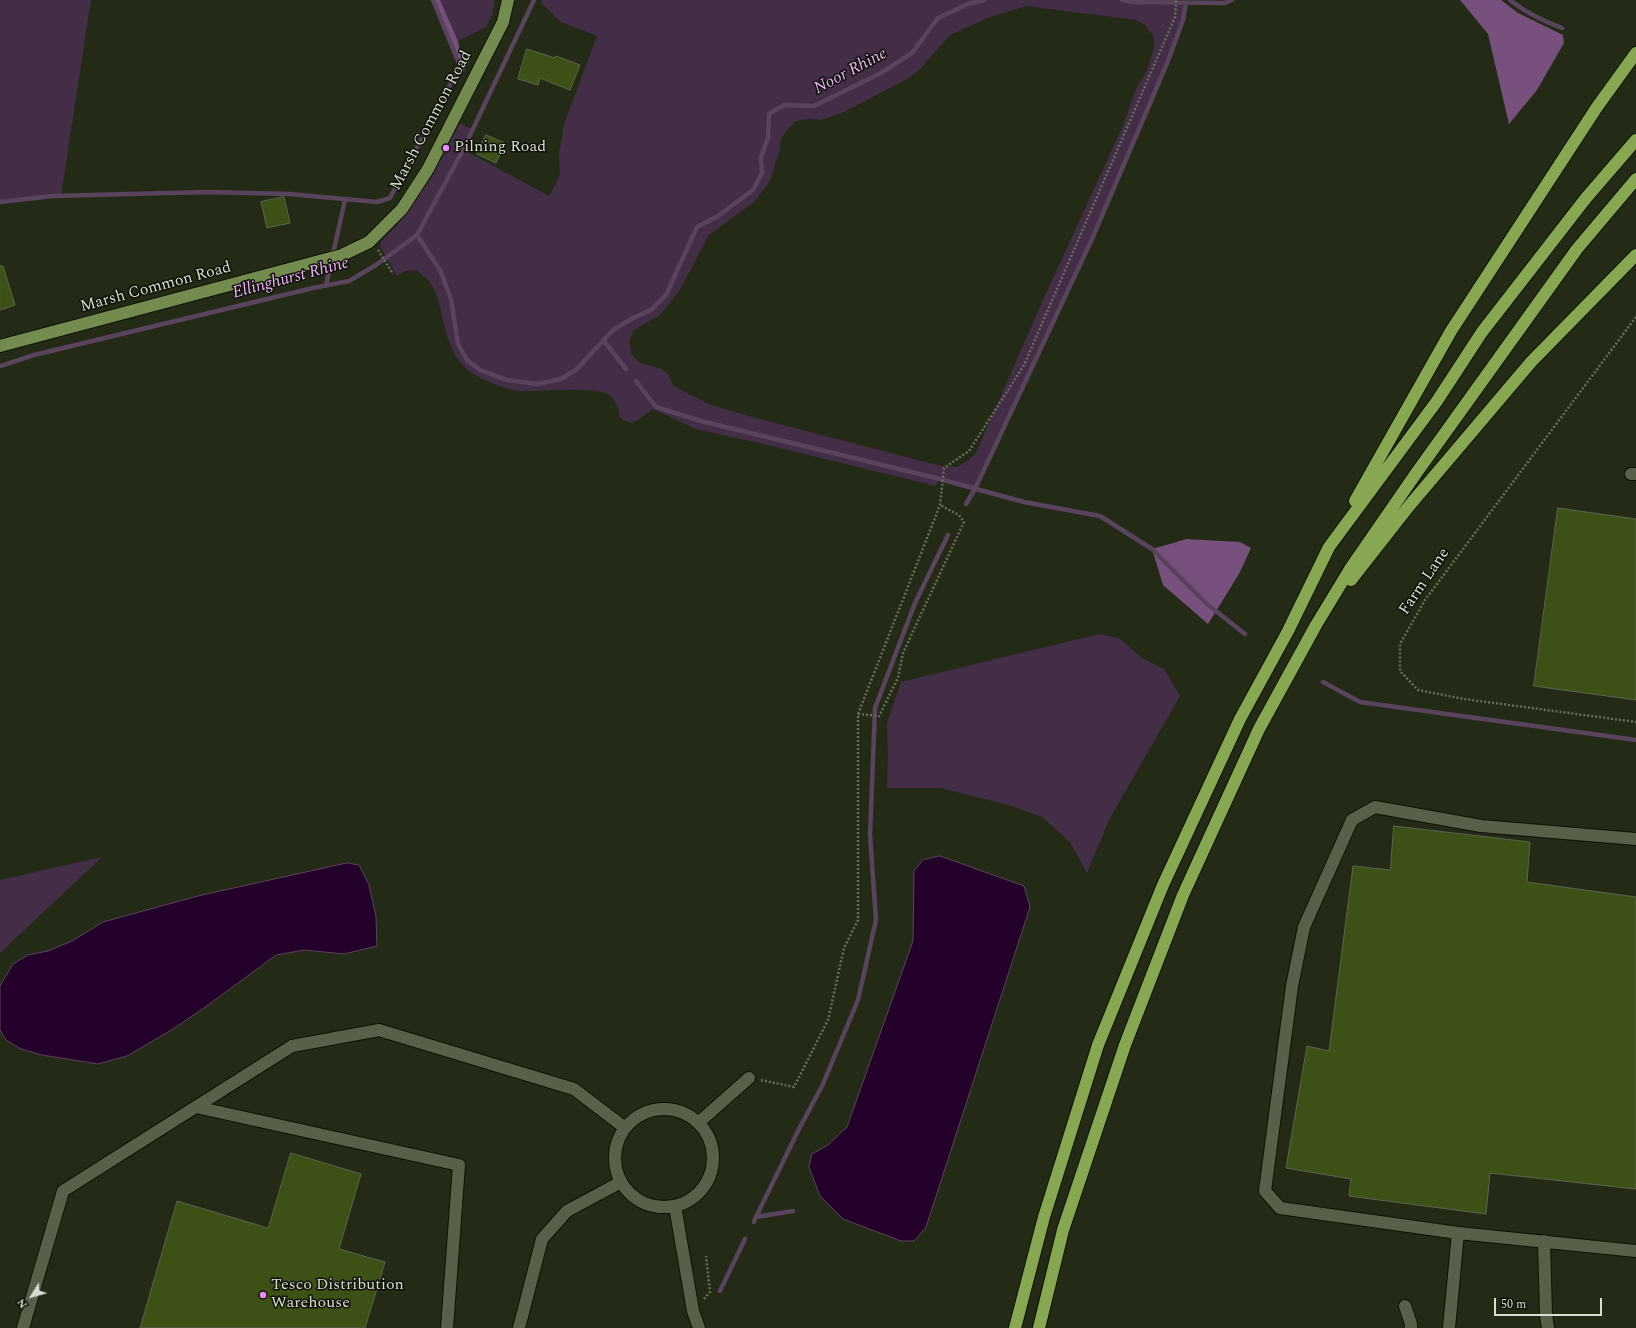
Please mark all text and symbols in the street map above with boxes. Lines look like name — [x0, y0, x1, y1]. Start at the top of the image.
water label: Noor Rhine — [811, 44, 891, 100]
street label: Marsh Common Road — [387, 48, 477, 194]
place label: Pilning Road — [454, 138, 546, 158]
marker: Pilning Road — [441, 143, 451, 153]
water label: Ellinghurst Rhine — [230, 254, 352, 304]
street label: Marsh Common Road — [78, 259, 234, 317]
street label: Farm Lane — [1396, 545, 1454, 619]
north arrow — [12, 1276, 52, 1316]
place label: Tesco Distribution Warehouse — [271, 1276, 404, 1314]
marker: Tesco Distribution Warehouse — [258, 1290, 268, 1300]
scale bar — [1496, 1290, 1604, 1316]
text: N — [13, 1295, 32, 1312]
text: 50 m — [1501, 1295, 1526, 1314]

